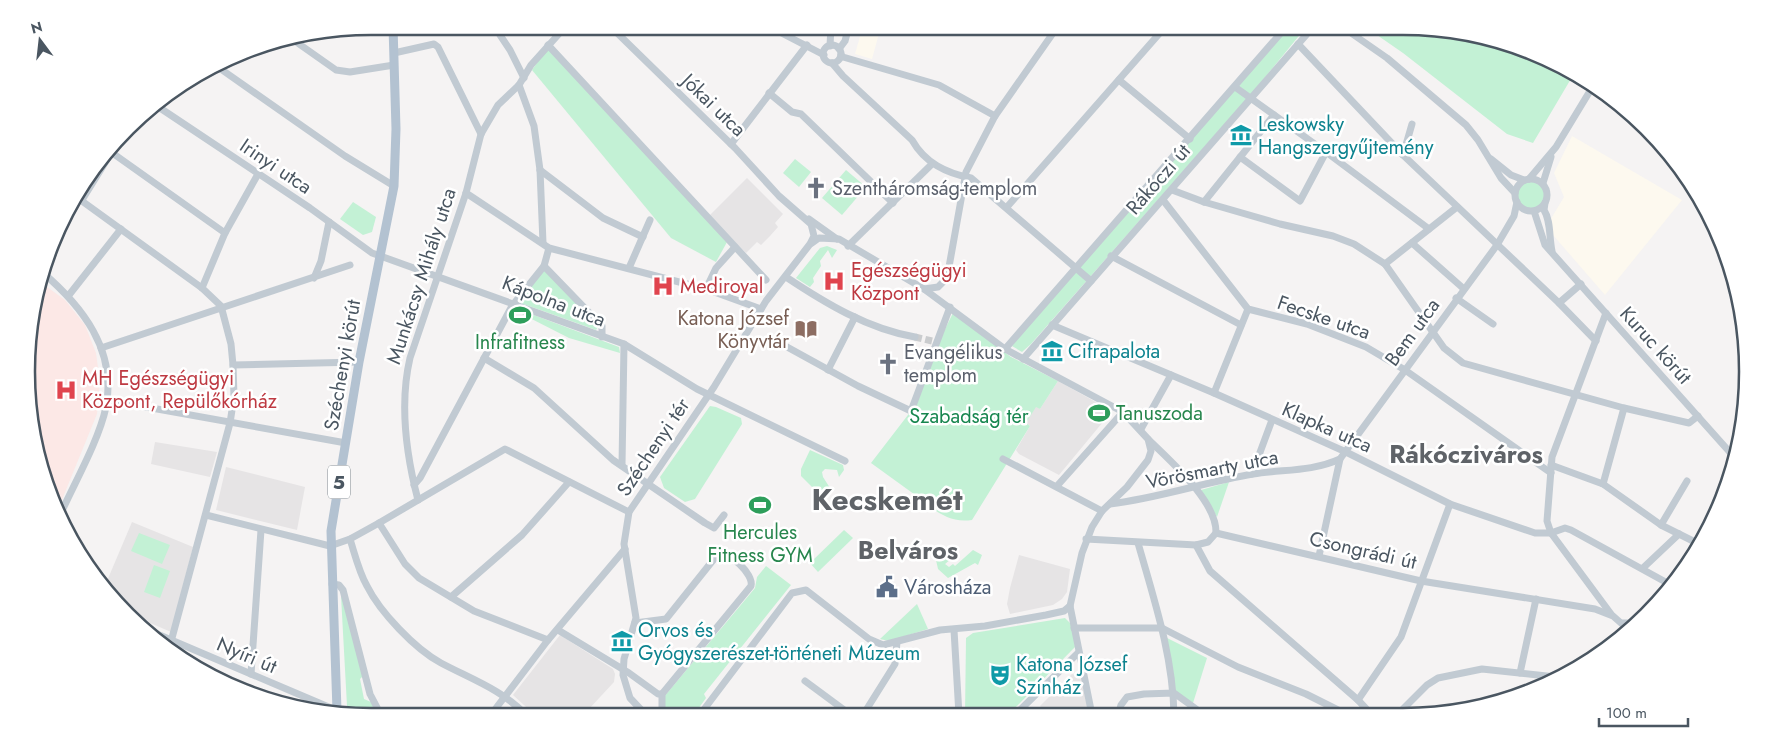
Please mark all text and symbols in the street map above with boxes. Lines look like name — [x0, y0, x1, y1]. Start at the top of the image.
north arrow — [15, 15, 65, 65]
text: N — [29, 16, 45, 39]
street label: Jókai utca — [673, 65, 752, 144]
place label: Leskowsky Hangszergyűjtemény — [1258, 110, 1434, 162]
museum icon: Leskowsky Hangszergyűjtemény — [1228, 122, 1254, 148]
street label: Irinyi utca — [234, 132, 318, 201]
street label: Rákóczi út — [1119, 137, 1198, 221]
place label: Szentháromság-templom — [832, 174, 1037, 203]
church icon: Szentháromság-templom — [803, 175, 829, 201]
street label: Munkácsy Mihály utca — [379, 184, 464, 368]
place label: Egészségügyi Központ — [851, 256, 967, 308]
street label: Kápolna utca — [498, 268, 610, 334]
hospital icon: Egészségügyi Központ — [821, 268, 847, 294]
place label: Mediroyal — [680, 272, 763, 301]
hospital icon: Mediroyal — [650, 273, 676, 299]
street label: Fecske utca — [1273, 288, 1374, 347]
street label: Bem utca — [1378, 292, 1447, 372]
street label: Széchenyi körút — [317, 297, 368, 433]
street label: Kuruc körút — [1613, 300, 1699, 391]
sports icon: Infrafitness — [507, 302, 533, 328]
place label: Katona József Könyvtár — [678, 304, 790, 356]
library icon: Katona József Könyvtár — [793, 316, 819, 342]
place label: Infrafitness — [475, 328, 565, 357]
place label: Cifrapalota — [1068, 337, 1160, 366]
place label: Evangélikus templom — [904, 338, 1003, 390]
museum icon: Cifrapalota — [1039, 338, 1065, 364]
church icon: Evangélikus templom — [875, 351, 901, 377]
place label: MH Egészségügyi Központ, Repülőkórház — [82, 364, 277, 416]
hospital icon: MH Egészségügyi Központ, Repülőkórház — [53, 377, 79, 403]
street label: Széchenyi tér — [610, 392, 697, 502]
street label: Klapka utca — [1277, 395, 1376, 460]
place label: Tanuszoda — [1116, 399, 1203, 428]
sports icon: Tanuszoda — [1086, 400, 1112, 426]
park label: Szabadság tér — [909, 402, 1029, 431]
district label: Rákócziváros — [1389, 436, 1543, 472]
street label: Vörösmarty utca — [1143, 442, 1281, 497]
road number: 5 — [328, 466, 350, 498]
district label: Kecskemét — [811, 478, 963, 521]
sports icon: Hercules Fitness GYM — [747, 492, 773, 518]
place label: Hercules Fitness GYM — [707, 518, 813, 570]
street label: Csongrádi út — [1306, 524, 1419, 577]
district label: Belváros — [858, 532, 958, 568]
place label: Városháza — [904, 573, 991, 602]
public building icon: Városháza — [874, 574, 900, 600]
place label: Orvos és Gyógyszerészet-történeti Múzeum — [638, 616, 920, 668]
museum icon: Orvos és Gyógyszerészet-történeti Múzeum — [609, 628, 635, 654]
street label: Nyíri út — [212, 630, 282, 681]
place label: Katona József Színház — [1016, 650, 1129, 702]
theatre icon: Katona József Színház — [987, 662, 1013, 688]
scale bar — [1599, 696, 1688, 728]
text: 100 m — [1606, 702, 1647, 724]

